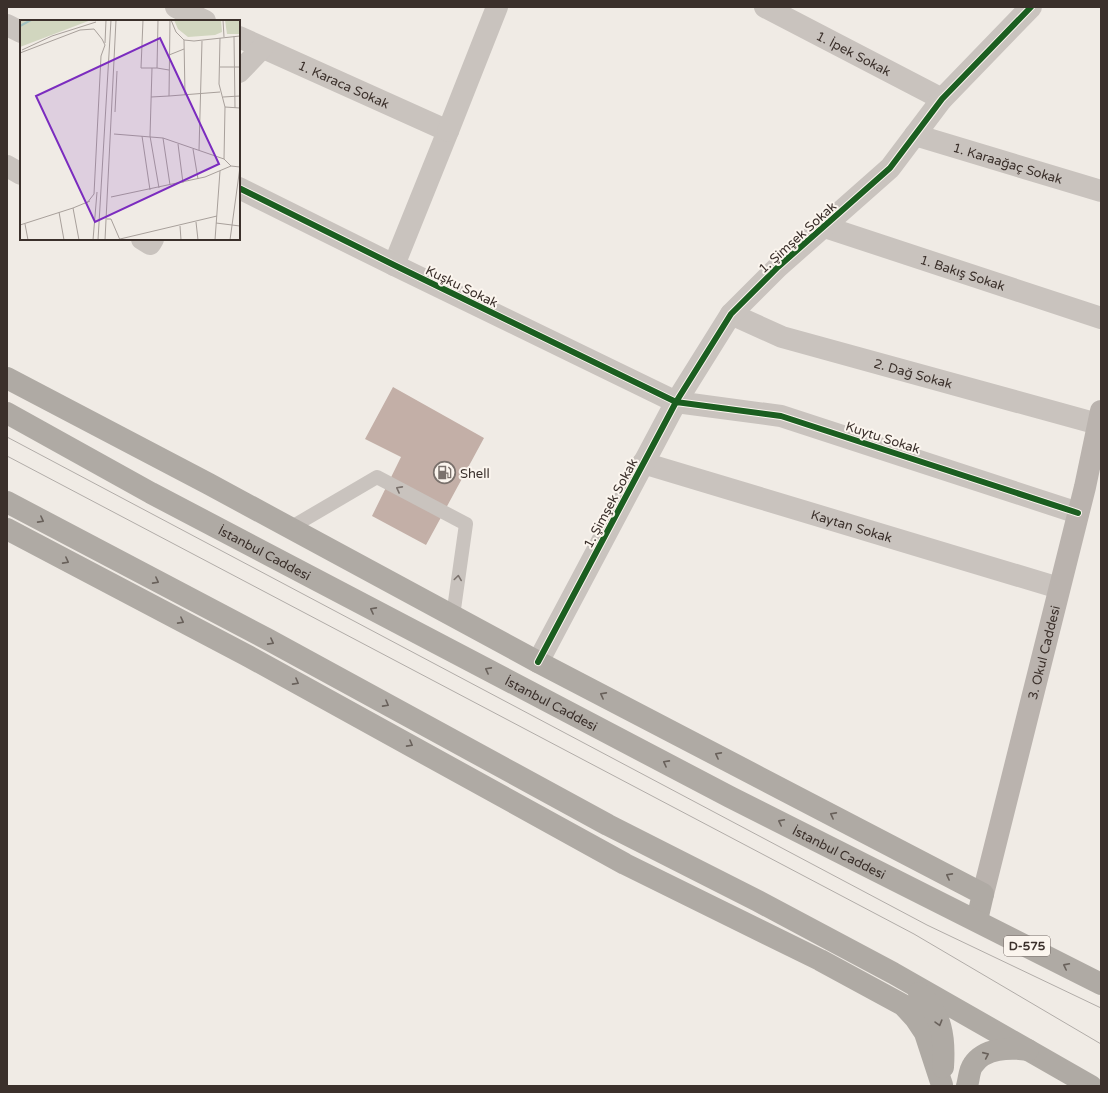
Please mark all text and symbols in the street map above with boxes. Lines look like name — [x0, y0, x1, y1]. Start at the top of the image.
inset map — [20, 20, 240, 240]
street label: 1. İpek Sokak — [813, 28, 893, 80]
street label: 1. Karaca Sokak — [295, 58, 392, 113]
street label: 1. Karaağaç Sokak — [951, 140, 1064, 188]
street label: 1. Şimşek Sokak — [755, 199, 840, 277]
street label: 1. Bakış Sokak — [918, 252, 1007, 295]
street label: Kuşku Sokak — [423, 262, 500, 311]
street label: 2. Dağ Sokak — [872, 356, 954, 393]
street label: Kuytu Sokak — [843, 418, 922, 458]
street label: 1. Şimşek Sokak — [581, 456, 641, 551]
fuel station icon: Shell — [431, 460, 457, 486]
place label: Shell — [460, 466, 490, 482]
one-way arrow — [396, 486, 403, 494]
street label: Kaytan Sokak — [809, 507, 894, 546]
one-way arrow — [37, 515, 45, 523]
street label: İstanbul Caddesi — [215, 523, 313, 584]
one-way arrow — [62, 556, 69, 563]
one-way arrow — [453, 575, 462, 581]
one-way arrow — [152, 576, 160, 584]
street label: 3. Okul Caddesi — [1025, 604, 1064, 702]
one-way arrow — [370, 607, 377, 615]
one-way arrow — [177, 616, 185, 624]
one-way arrow — [267, 637, 274, 644]
one-way arrow — [485, 668, 492, 675]
street label: İstanbul Caddesi — [502, 673, 600, 735]
one-way arrow — [292, 677, 299, 685]
one-way arrow — [600, 693, 607, 700]
one-way arrow — [381, 699, 389, 706]
one-way arrow — [406, 740, 413, 747]
one-way arrow — [715, 753, 722, 760]
one-way arrow — [662, 760, 670, 768]
one-way arrow — [830, 813, 838, 820]
one-way arrow — [778, 819, 785, 827]
street label: İstanbul Caddesi — [789, 823, 888, 883]
one-way arrow — [945, 873, 953, 880]
road number: D-575 — [1004, 936, 1050, 956]
one-way arrow — [1063, 964, 1070, 971]
one-way arrow — [934, 1019, 943, 1026]
one-way arrow — [981, 1052, 989, 1060]

